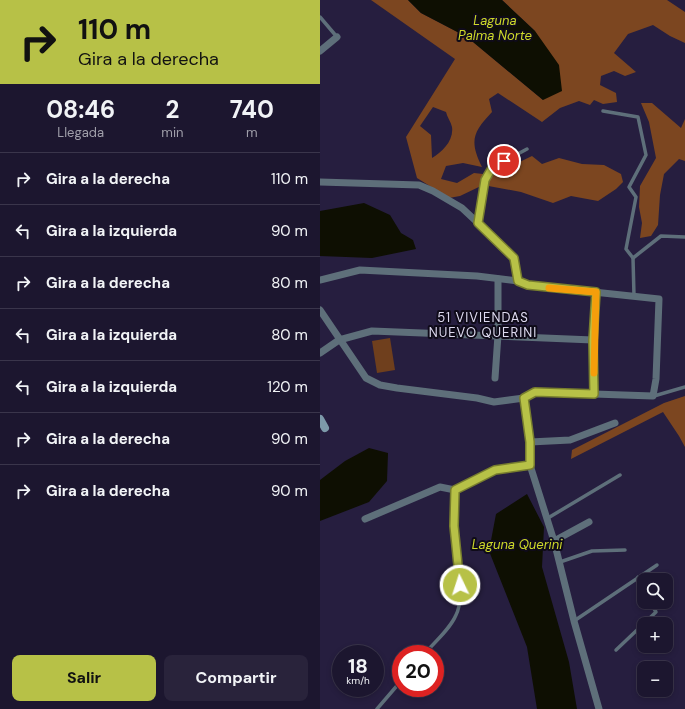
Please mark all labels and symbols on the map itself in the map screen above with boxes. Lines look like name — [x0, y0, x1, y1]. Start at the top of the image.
water label: Laguna Palma Norte — [458, 12, 532, 44]
pin — [487, 144, 521, 178]
district label: 51 VIVIENDAS NUEVO QUERINI — [429, 309, 537, 341]
water label: Laguna Querini — [472, 536, 563, 553]
position arrow — [439, 564, 481, 606]
speed limit sign: 20 — [392, 645, 444, 697]

